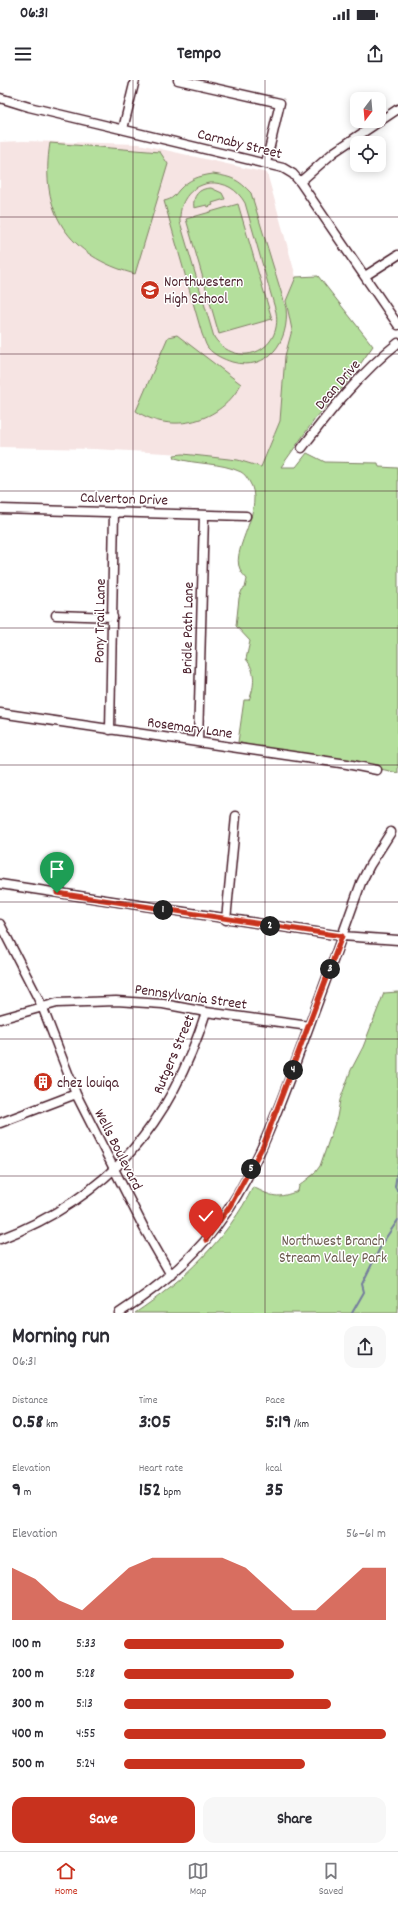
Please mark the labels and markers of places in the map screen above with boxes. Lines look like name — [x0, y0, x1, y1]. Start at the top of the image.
place label: Northwestern High School — [164, 272, 243, 311]
school or university icon: Northwestern High School — [139, 279, 161, 301]
pin — [40, 852, 74, 893]
pin: 1 — [153, 900, 173, 920]
pin: 2 — [260, 916, 280, 936]
pin: 3 — [320, 959, 340, 979]
pin: 4 — [283, 1060, 303, 1080]
building icon: chez louiqa — [32, 1071, 54, 1093]
place label: chez louiqa — [57, 1073, 120, 1095]
pin: 5 — [241, 1159, 261, 1179]
pin — [189, 1199, 223, 1240]

